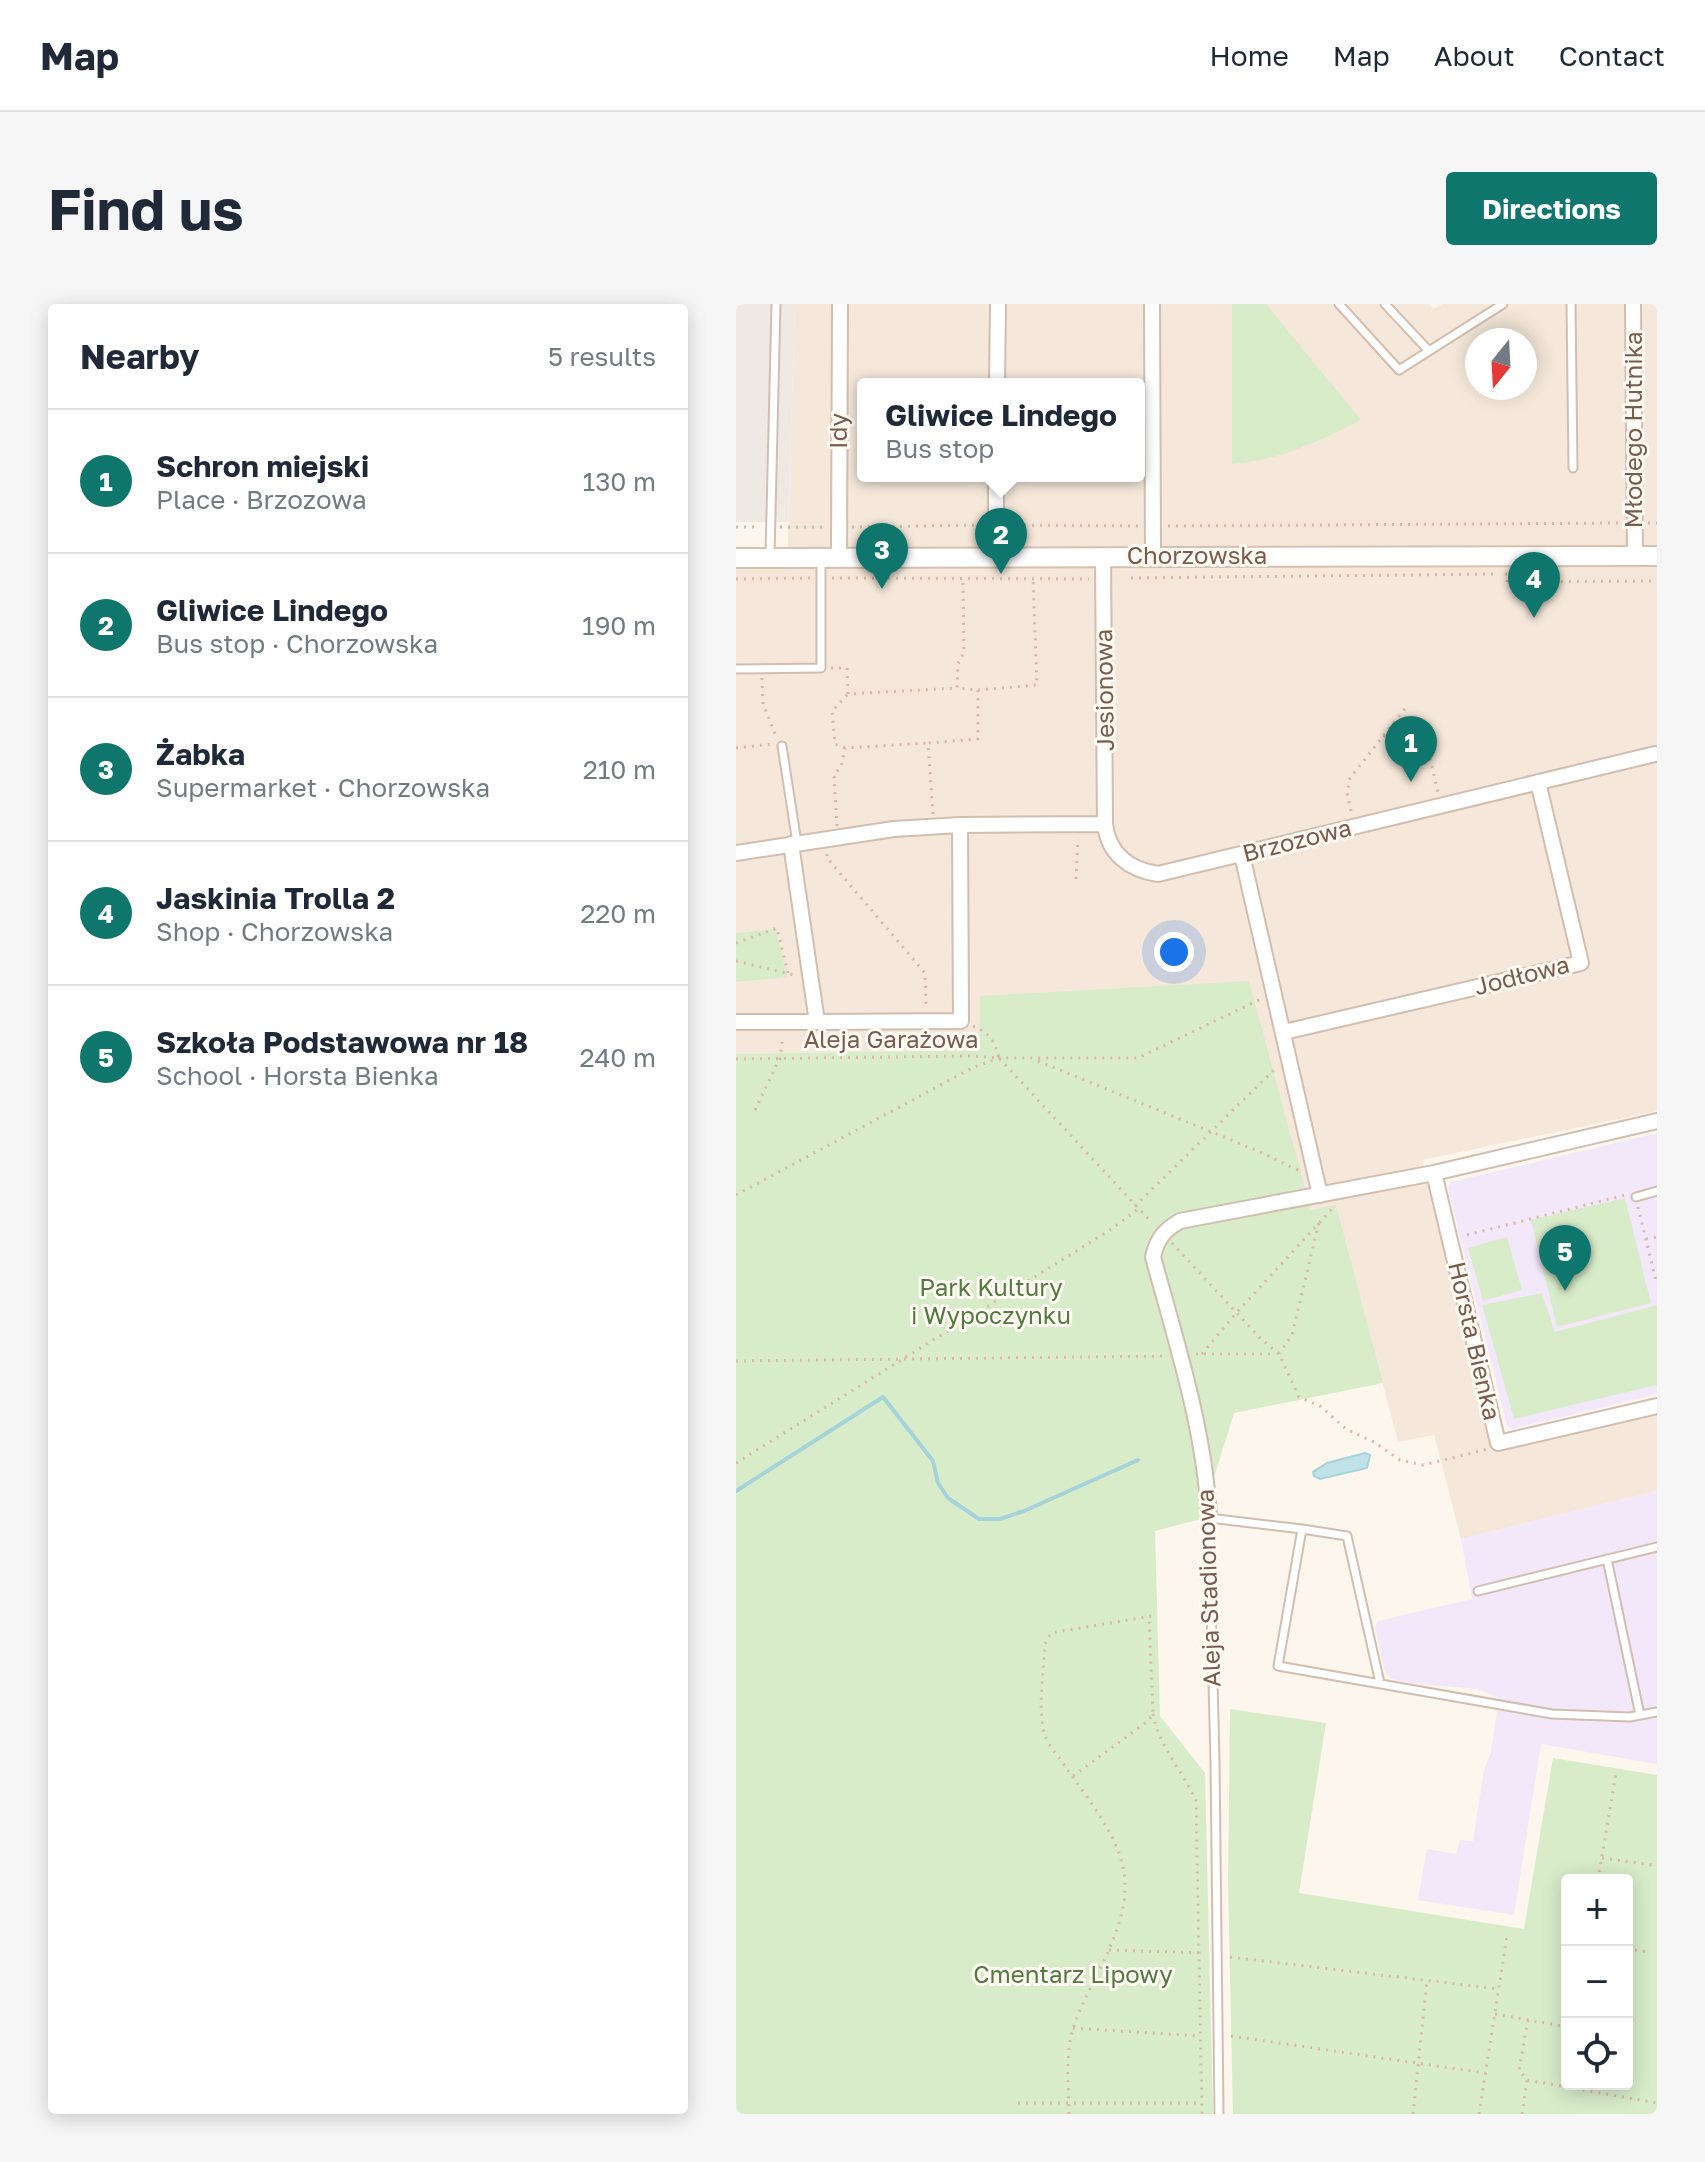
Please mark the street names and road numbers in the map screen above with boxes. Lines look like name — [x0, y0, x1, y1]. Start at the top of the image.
street label: Młodego Hutnika — [1618, 331, 1647, 529]
street label: Idy — [823, 413, 852, 449]
street label: Chorzowska — [1127, 540, 1267, 569]
street label: Jesionowa — [1088, 629, 1119, 751]
street label: Brzozowa — [1239, 812, 1354, 867]
street label: Jodłowa — [1471, 949, 1572, 1000]
street label: Aleja Garażowa — [803, 1024, 979, 1053]
street label: Horsta Bienka — [1443, 1258, 1508, 1423]
street label: Aleja Stadionowa — [1190, 1489, 1225, 1688]

